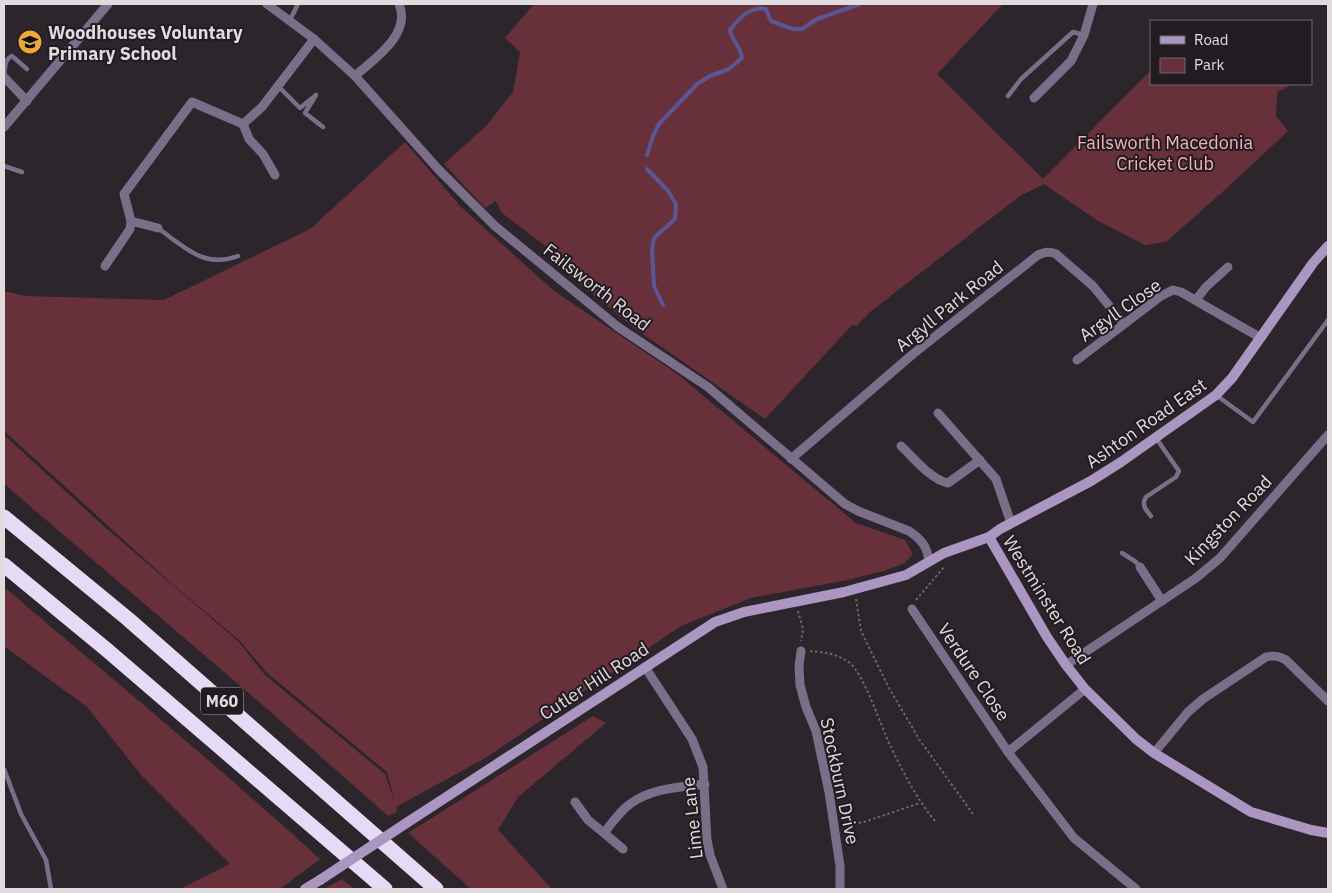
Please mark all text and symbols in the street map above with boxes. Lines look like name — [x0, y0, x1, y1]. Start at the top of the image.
legend — [1150, 20, 1312, 85]
place label: Woodhouses Voluntary Primary School — [48, 21, 243, 65]
school or university icon: Woodhouses Voluntary Primary School — [17, 29, 43, 55]
text: Road — [1194, 30, 1229, 49]
text: Park — [1194, 55, 1224, 74]
park label: Failsworth Macedonia Cricket Club — [1077, 131, 1253, 175]
street label: Failsworth Road — [539, 238, 655, 336]
street label: Argyll Park Road — [890, 255, 1008, 357]
street label: Argyll Close — [1074, 273, 1166, 347]
street label: Ashton Road East — [1081, 373, 1211, 473]
street label: Kingston Road — [1179, 470, 1277, 570]
street label: Westminster Road — [998, 531, 1096, 669]
street label: Verdure Close — [933, 619, 1015, 725]
street label: Cutler Hill Road — [535, 637, 653, 725]
road number: M60 — [201, 688, 243, 714]
street label: Stockburn Drive — [815, 716, 865, 847]
street label: Lime Lane — [676, 776, 708, 860]

